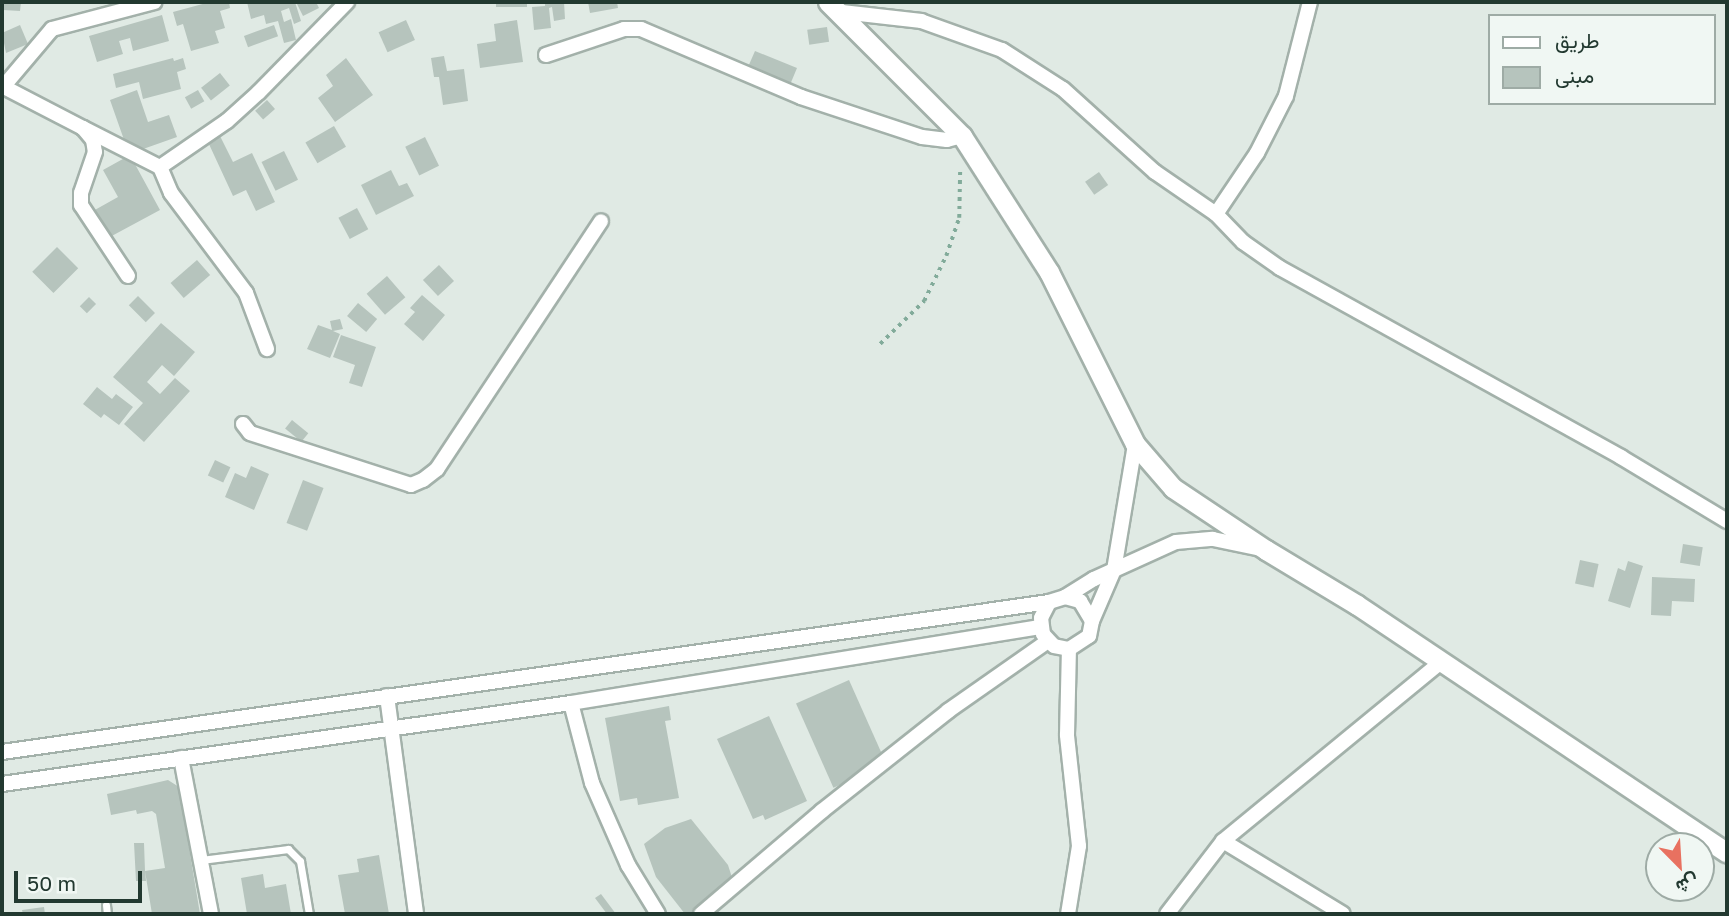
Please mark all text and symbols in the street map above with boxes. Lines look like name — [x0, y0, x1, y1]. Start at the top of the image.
legend — [1488, 14, 1715, 105]
text: طريق — [1555, 27, 1600, 53]
text: مبنى — [1555, 62, 1594, 88]
north arrow — [1645, 832, 1715, 902]
scale bar — [18, 856, 145, 900]
text: 50 m — [27, 870, 76, 896]
text: ش — [1673, 870, 1703, 900]

